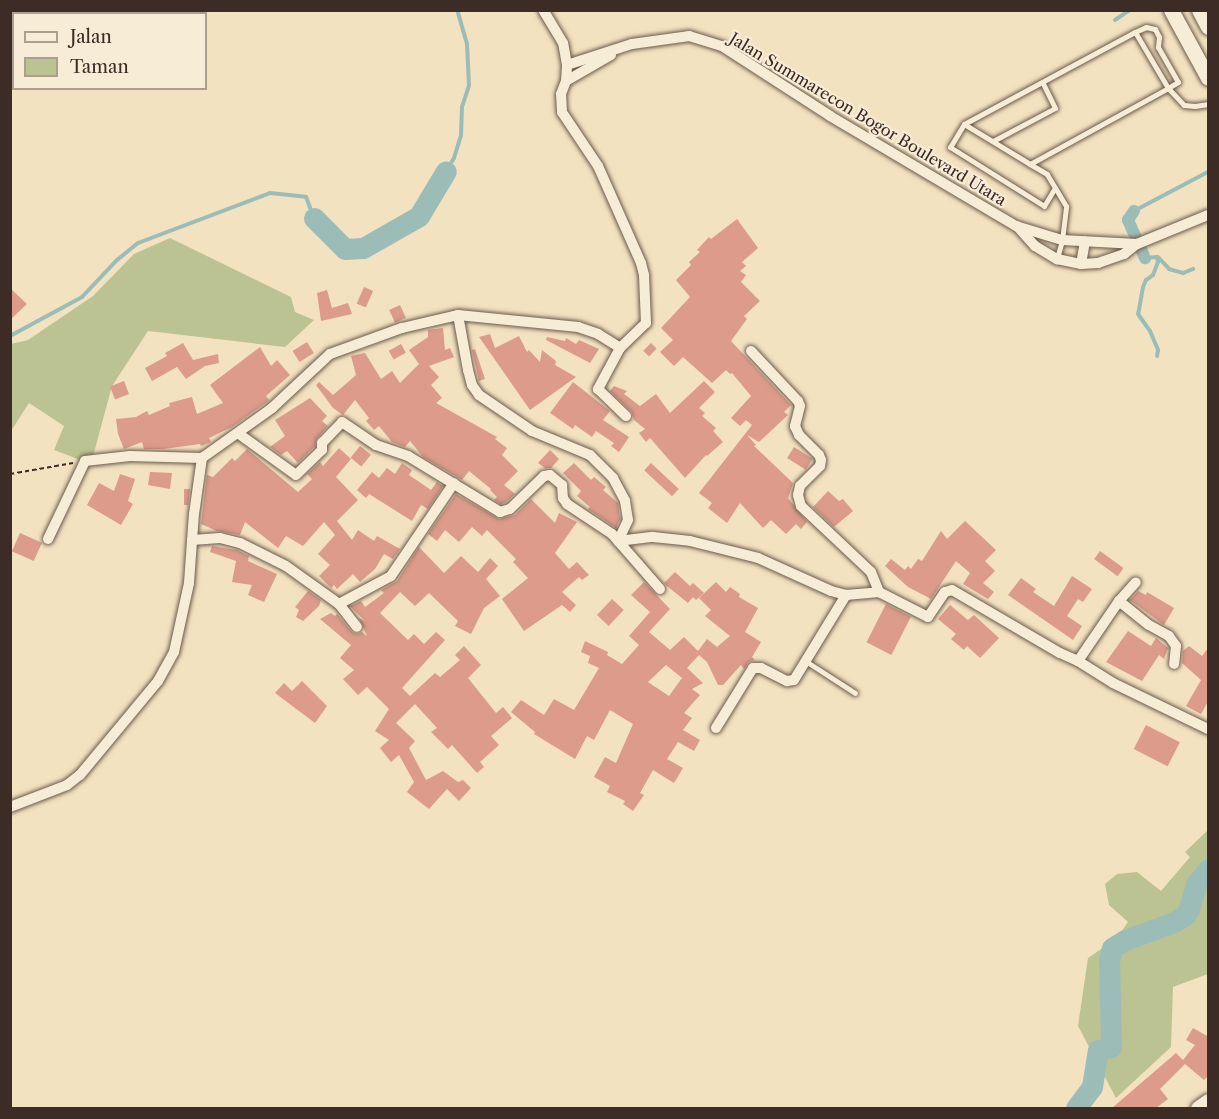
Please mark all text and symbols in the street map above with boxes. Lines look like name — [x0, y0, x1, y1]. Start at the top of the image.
legend — [12, 12, 207, 90]
text: Jalan — [70, 26, 112, 48]
street label: Jalan Summarecon Bogor Boulevard Utara — [726, 28, 1010, 210]
text: Taman — [70, 56, 129, 78]

